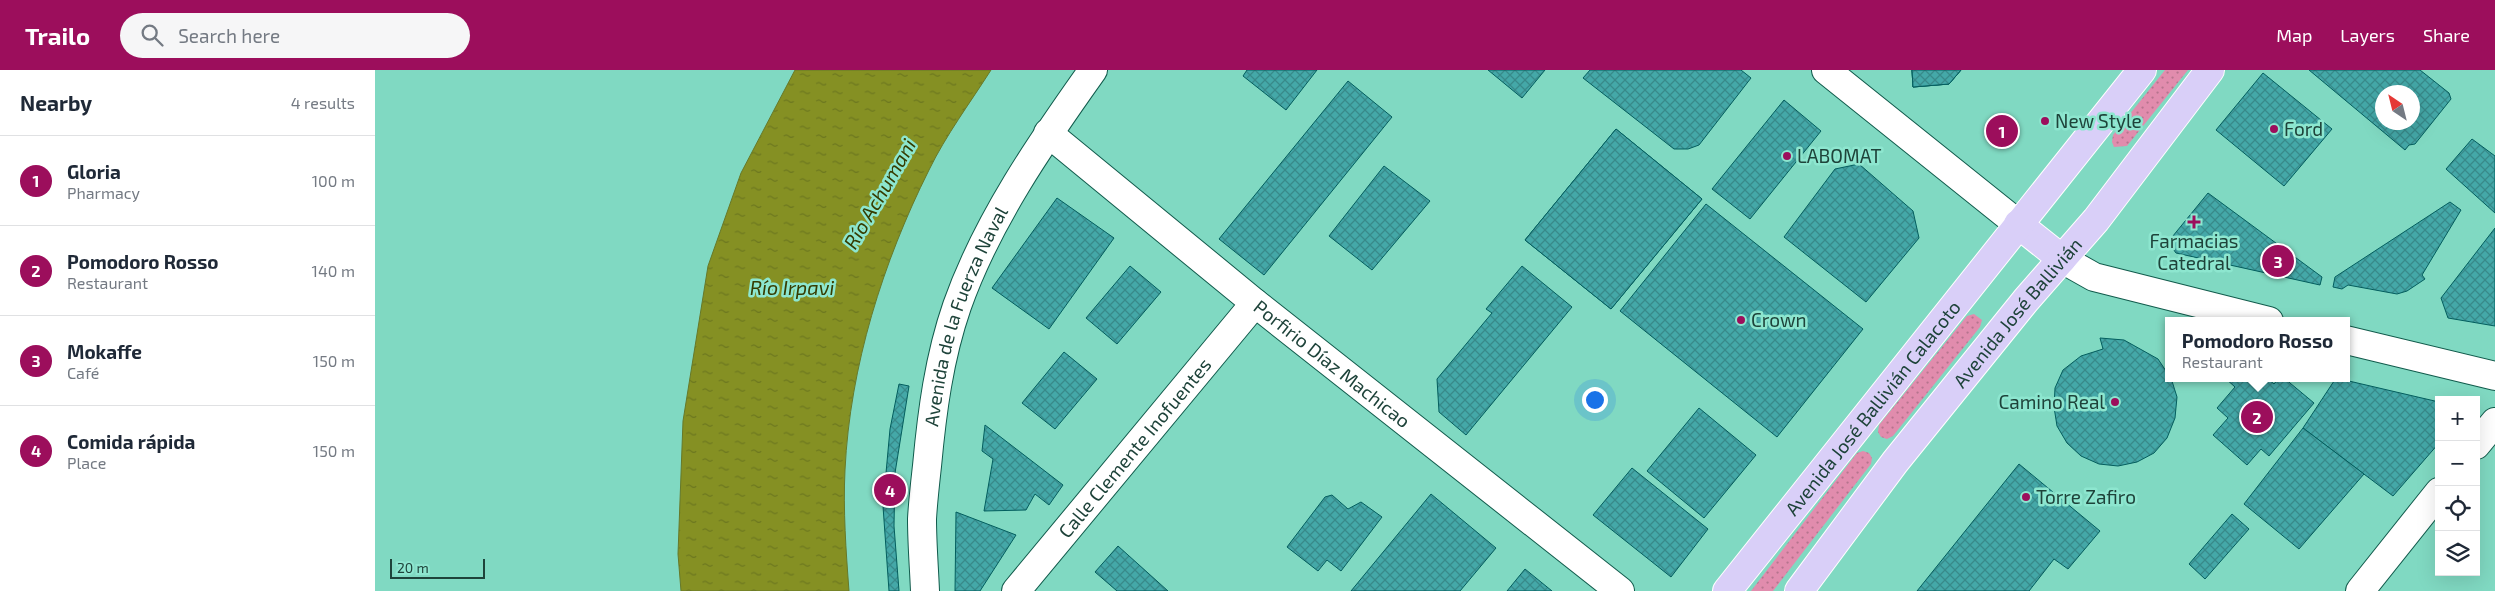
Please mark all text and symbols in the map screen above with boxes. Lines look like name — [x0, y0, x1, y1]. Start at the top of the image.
search box — [120, 13, 470, 58]
text: Trailo — [25, 21, 90, 50]
icon: search — [138, 21, 166, 49]
text: Search here — [178, 24, 280, 47]
text: Map — [2276, 24, 2312, 46]
text: Layers — [2340, 24, 2395, 46]
text: Share — [2423, 24, 2470, 46]
north arrow — [2375, 85, 2420, 130]
text: Nearby — [20, 90, 92, 115]
text: 4 results — [291, 93, 355, 112]
place label: New Style — [2055, 109, 2142, 132]
pin: 1 — [1986, 112, 2018, 150]
marker: New Style — [2039, 115, 2051, 127]
place label: Ford — [2284, 117, 2323, 140]
marker: Ford — [2268, 123, 2280, 135]
water label: Río Achumani — [838, 134, 920, 253]
place label: LABOMAT — [1797, 144, 1881, 167]
marker: LABOMAT — [1781, 150, 1793, 162]
text: Gloria — [67, 160, 121, 183]
text: 1 — [33, 171, 39, 190]
text: 100 m — [312, 171, 355, 190]
text: Pharmacy — [67, 183, 140, 202]
street label: Avenida de la Fuerza Naval — [919, 202, 1012, 428]
marker: Farmacias Catedral — [2188, 216, 2200, 228]
place label: Farmacias Catedral — [2149, 229, 2239, 274]
street label: Avenida José Ballivián — [1948, 233, 2086, 392]
pin: 3 — [2262, 242, 2294, 280]
text: Pomodoro Rosso — [67, 250, 218, 273]
text: 2 — [31, 261, 41, 280]
text: 140 m — [312, 261, 355, 280]
text: Restaurant — [67, 273, 148, 292]
water label: Río Irpavi — [750, 275, 834, 299]
street label: Porfirio Díaz Machicao — [1250, 295, 1415, 432]
street label: Avenida José Ballivián Calacoto — [1780, 296, 1965, 520]
place label: Crown — [1751, 308, 1807, 331]
marker: Crown — [1735, 314, 1747, 326]
popup — [2165, 317, 2350, 382]
text: Pomodoro Rosso — [2182, 329, 2333, 352]
text: Mokaffe — [67, 340, 142, 363]
text: 3 — [31, 351, 41, 370]
text: 150 m — [313, 351, 355, 370]
text: Restaurant — [2182, 352, 2263, 371]
street label: Calle Clemente Inofuentes — [1053, 353, 1216, 542]
text: Café — [67, 363, 99, 382]
your location — [1582, 387, 1608, 413]
place label: Camino Real — [1998, 390, 2105, 413]
marker: Camino Real — [2109, 396, 2121, 408]
map controls — [2435, 396, 2480, 576]
button: + — [2435, 396, 2480, 441]
pin: 2 — [2241, 398, 2273, 436]
text: Comida rápida — [67, 430, 195, 453]
text: 4 — [31, 441, 41, 460]
text: 150 m — [313, 441, 355, 460]
button: − — [2435, 441, 2480, 486]
text: Place — [67, 453, 106, 472]
pin: 4 — [874, 471, 906, 509]
place label: Torre Zafiro — [2036, 485, 2136, 508]
button: locate — [2435, 486, 2480, 531]
marker: Torre Zafiro — [2020, 491, 2032, 503]
button: layers — [2435, 531, 2480, 576]
scale bar — [390, 556, 485, 579]
text: 20 m — [397, 559, 429, 576]

